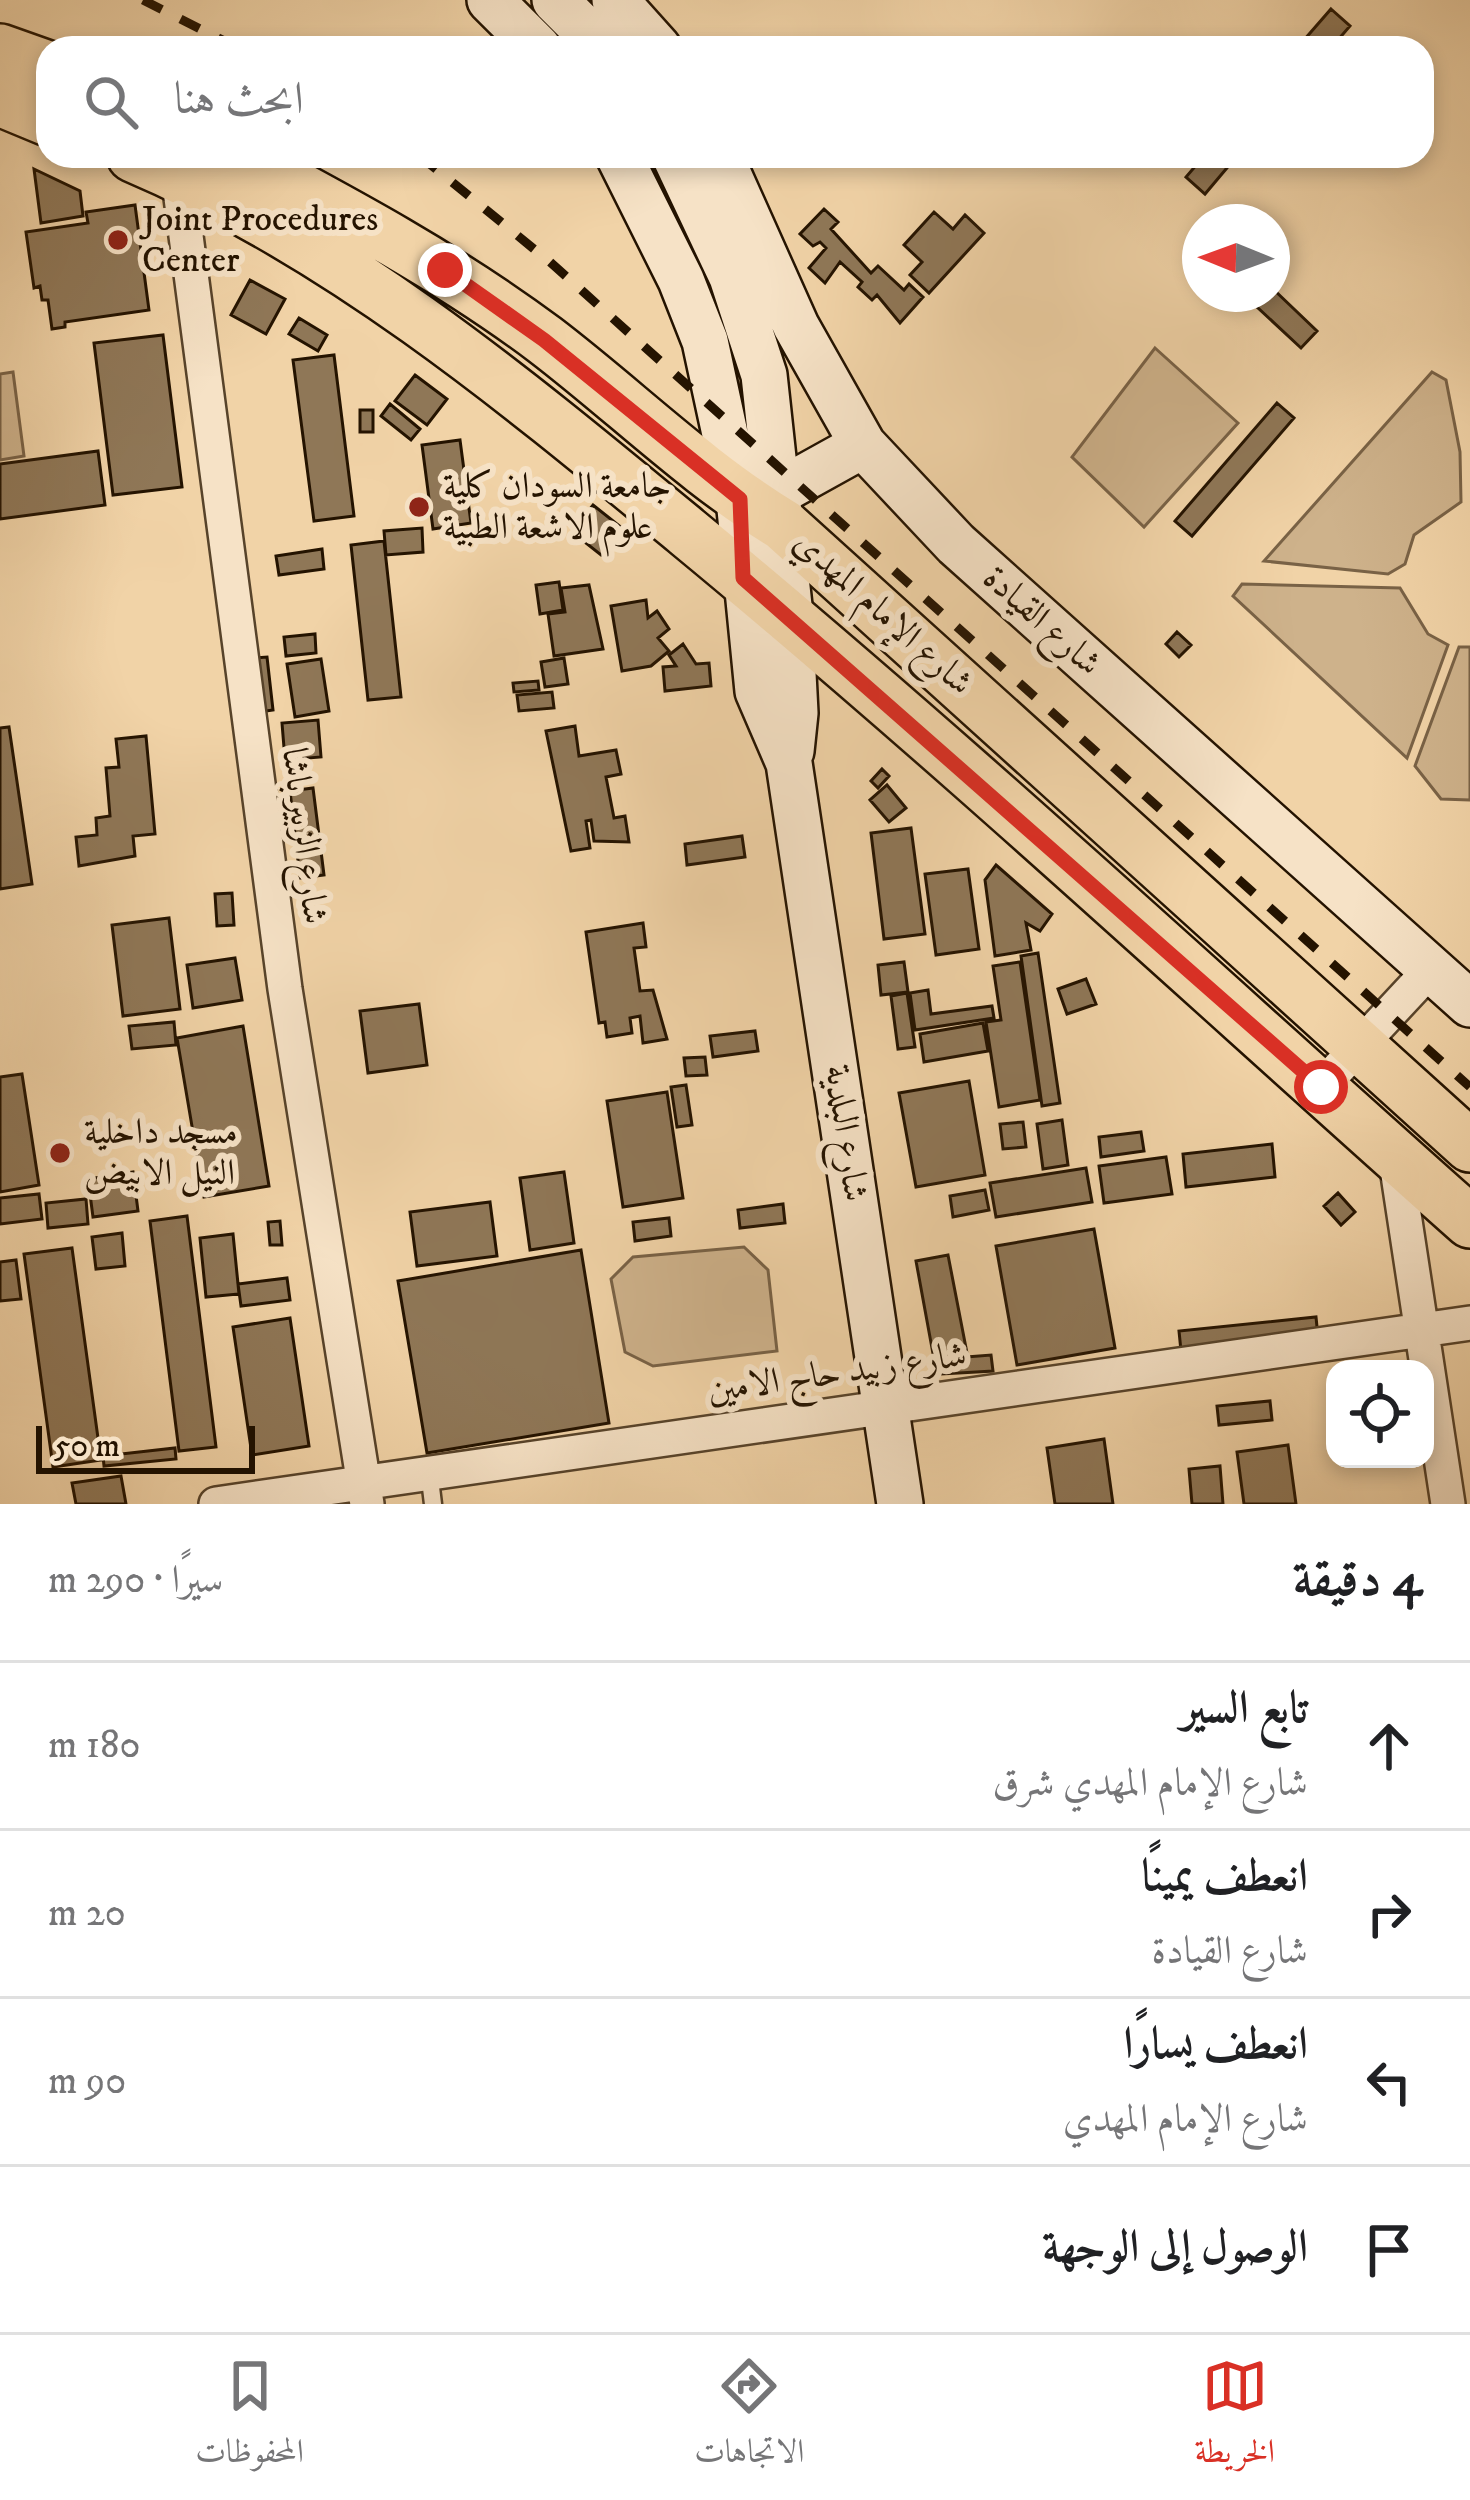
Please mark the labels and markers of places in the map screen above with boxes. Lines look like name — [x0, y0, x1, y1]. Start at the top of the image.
place label: Joint Procedures Center — [139, 197, 378, 283]
marker: Joint Procedures Center — [105, 227, 131, 253]
place label: جامعة السودان كلية علوم الاشعة الطبية — [443, 464, 671, 557]
marker: جامعة السودان كلية علوم الاشعة الطبية — [406, 494, 432, 520]
place label: مسجد داخلية النيل الابيض — [84, 1110, 238, 1197]
marker: مسجد داخلية النيل الابيض — [47, 1140, 73, 1166]

